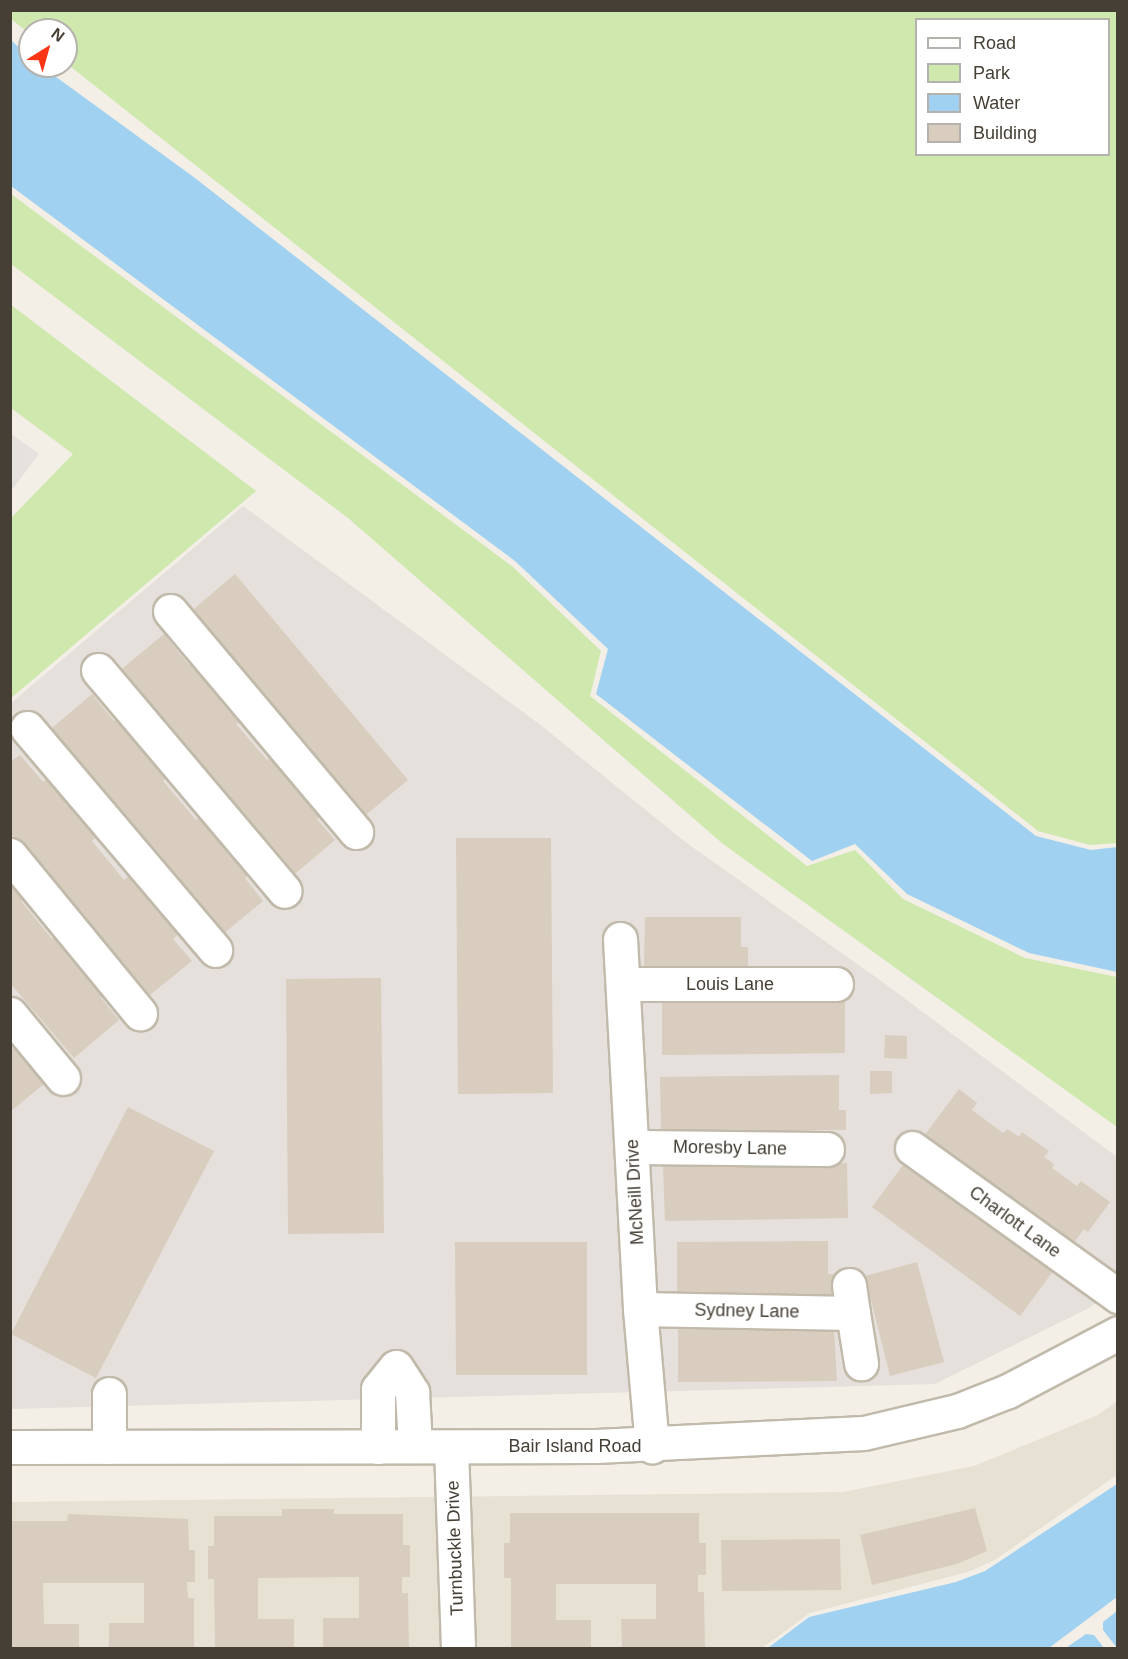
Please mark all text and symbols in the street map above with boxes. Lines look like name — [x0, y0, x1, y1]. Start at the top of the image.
north arrow — [18, 18, 78, 78]
legend — [915, 18, 1110, 156]
text: N — [48, 25, 68, 45]
text: Road — [973, 33, 1016, 53]
text: Park — [973, 63, 1010, 83]
text: Water — [973, 93, 1020, 113]
text: Building — [973, 123, 1037, 143]
street label: Louis Lane — [686, 973, 774, 995]
street label: Moresby Lane — [673, 1136, 787, 1160]
street label: McNeill Drive — [621, 1139, 649, 1245]
street label: Charlott Lane — [965, 1182, 1065, 1262]
street label: Sydney Lane — [694, 1299, 800, 1323]
street label: Bair Island Road — [508, 1435, 642, 1457]
street label: Turnbuckle Drive — [442, 1480, 468, 1616]

